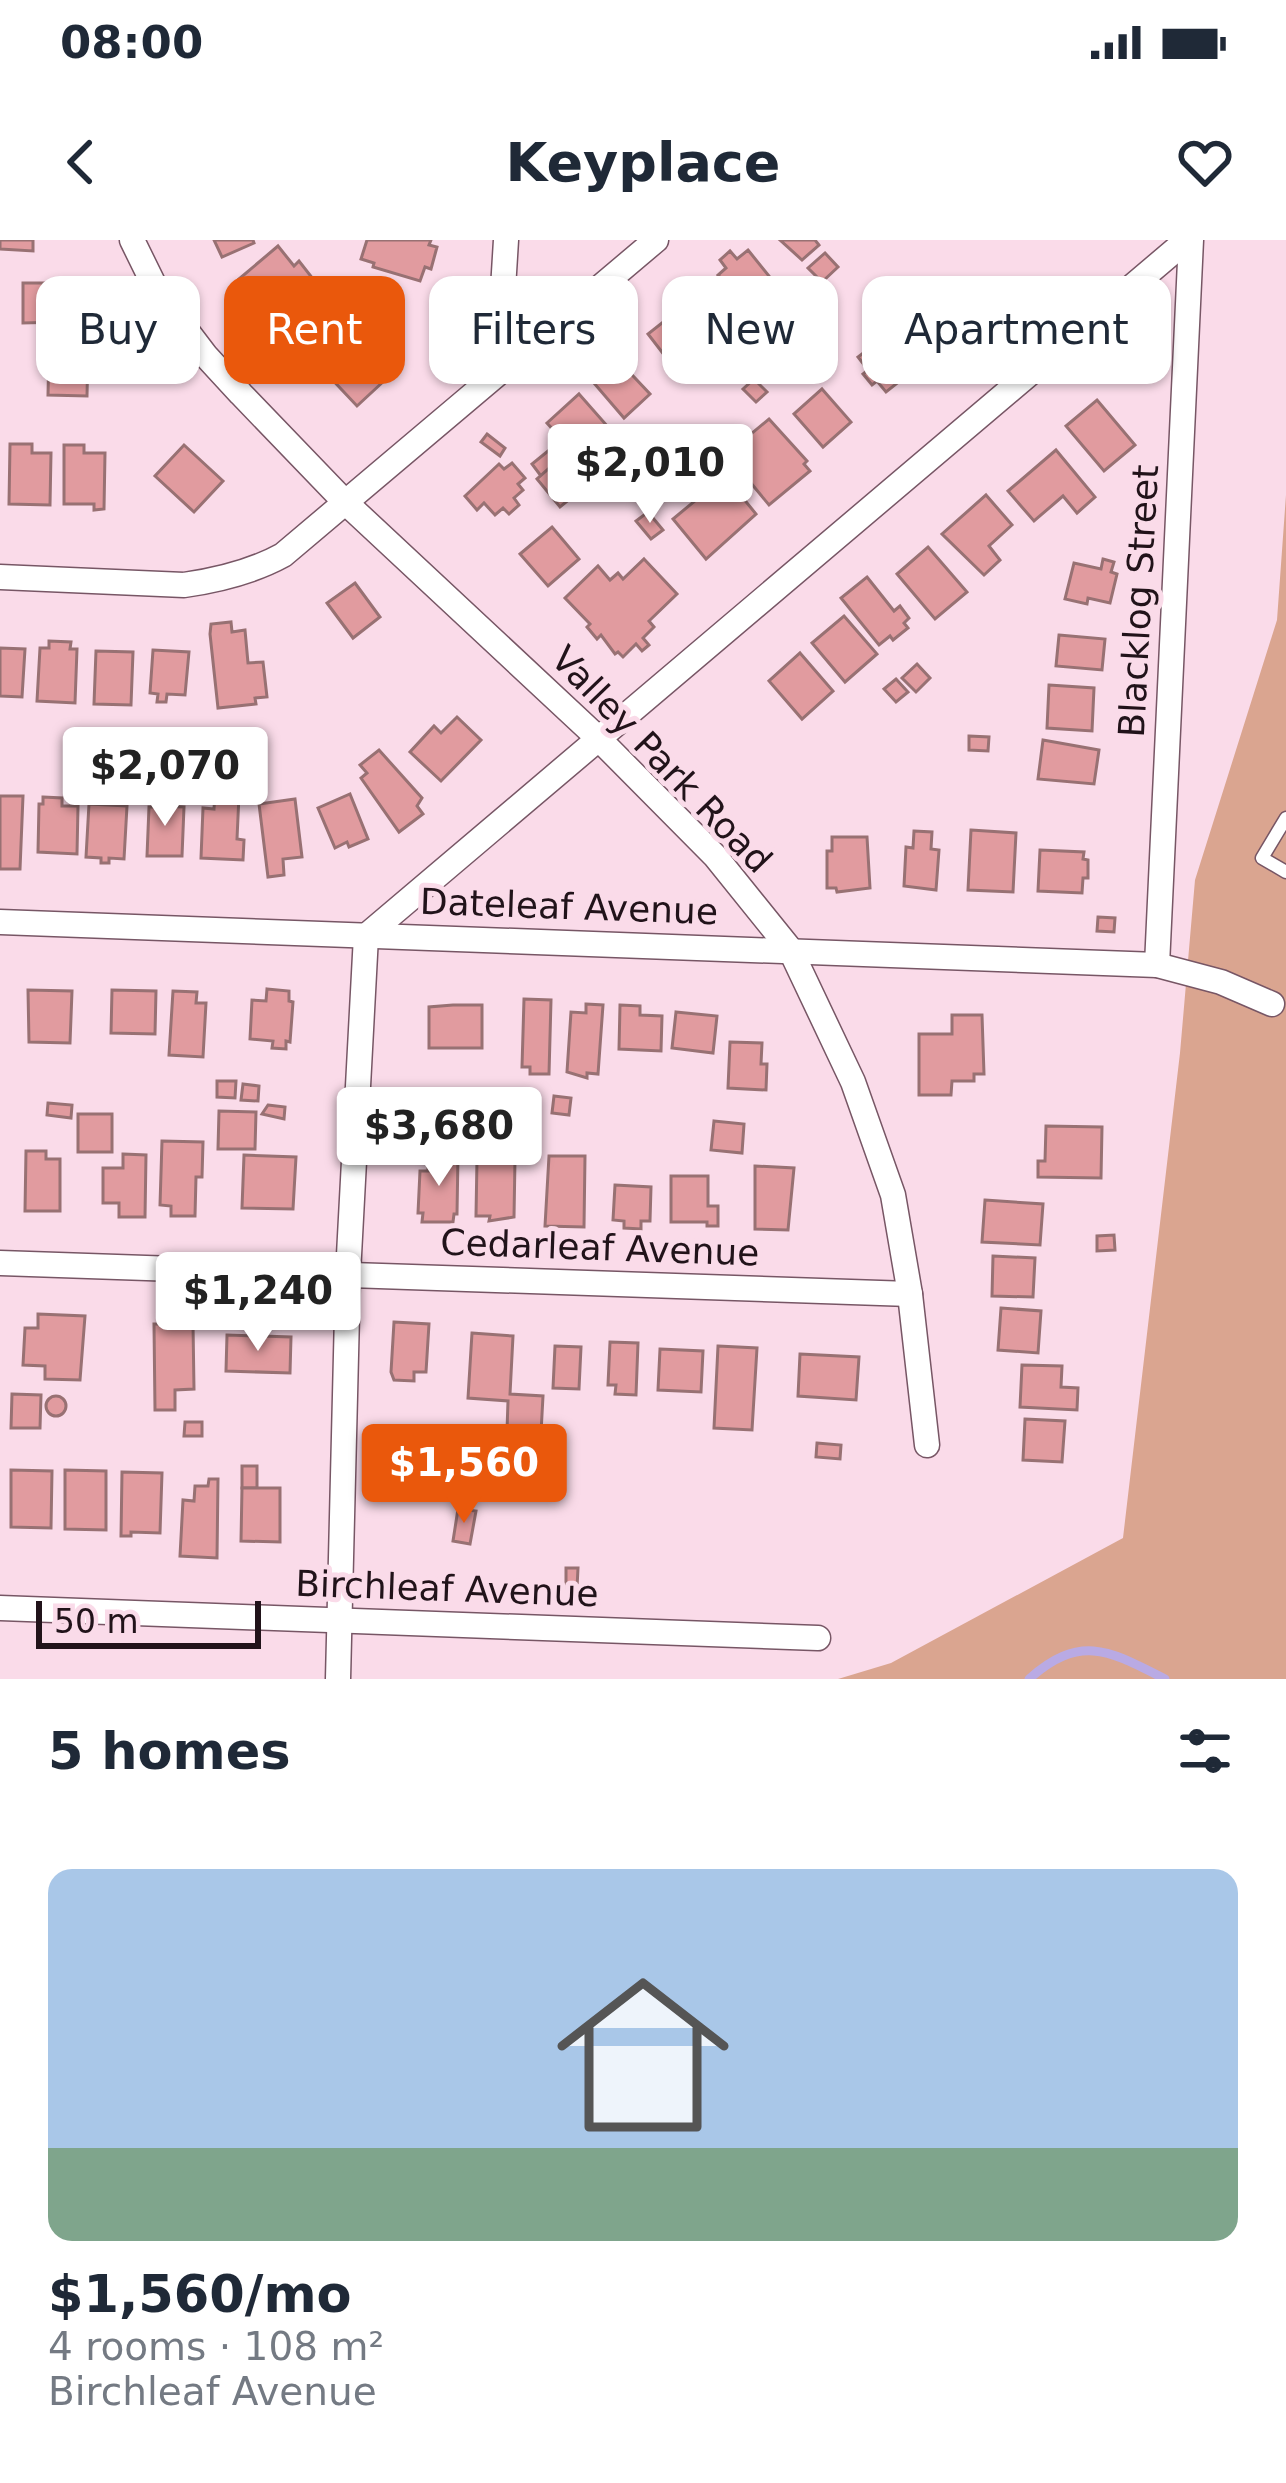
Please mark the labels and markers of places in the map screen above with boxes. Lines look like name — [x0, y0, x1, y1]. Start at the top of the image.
pin: $2,010 — [552, 424, 748, 526]
pin: $2,070 — [67, 727, 263, 829]
pin: $3,680 — [341, 1087, 537, 1189]
pin: $1,240 — [160, 1252, 356, 1354]
pin: $1,560 — [366, 1424, 562, 1526]

